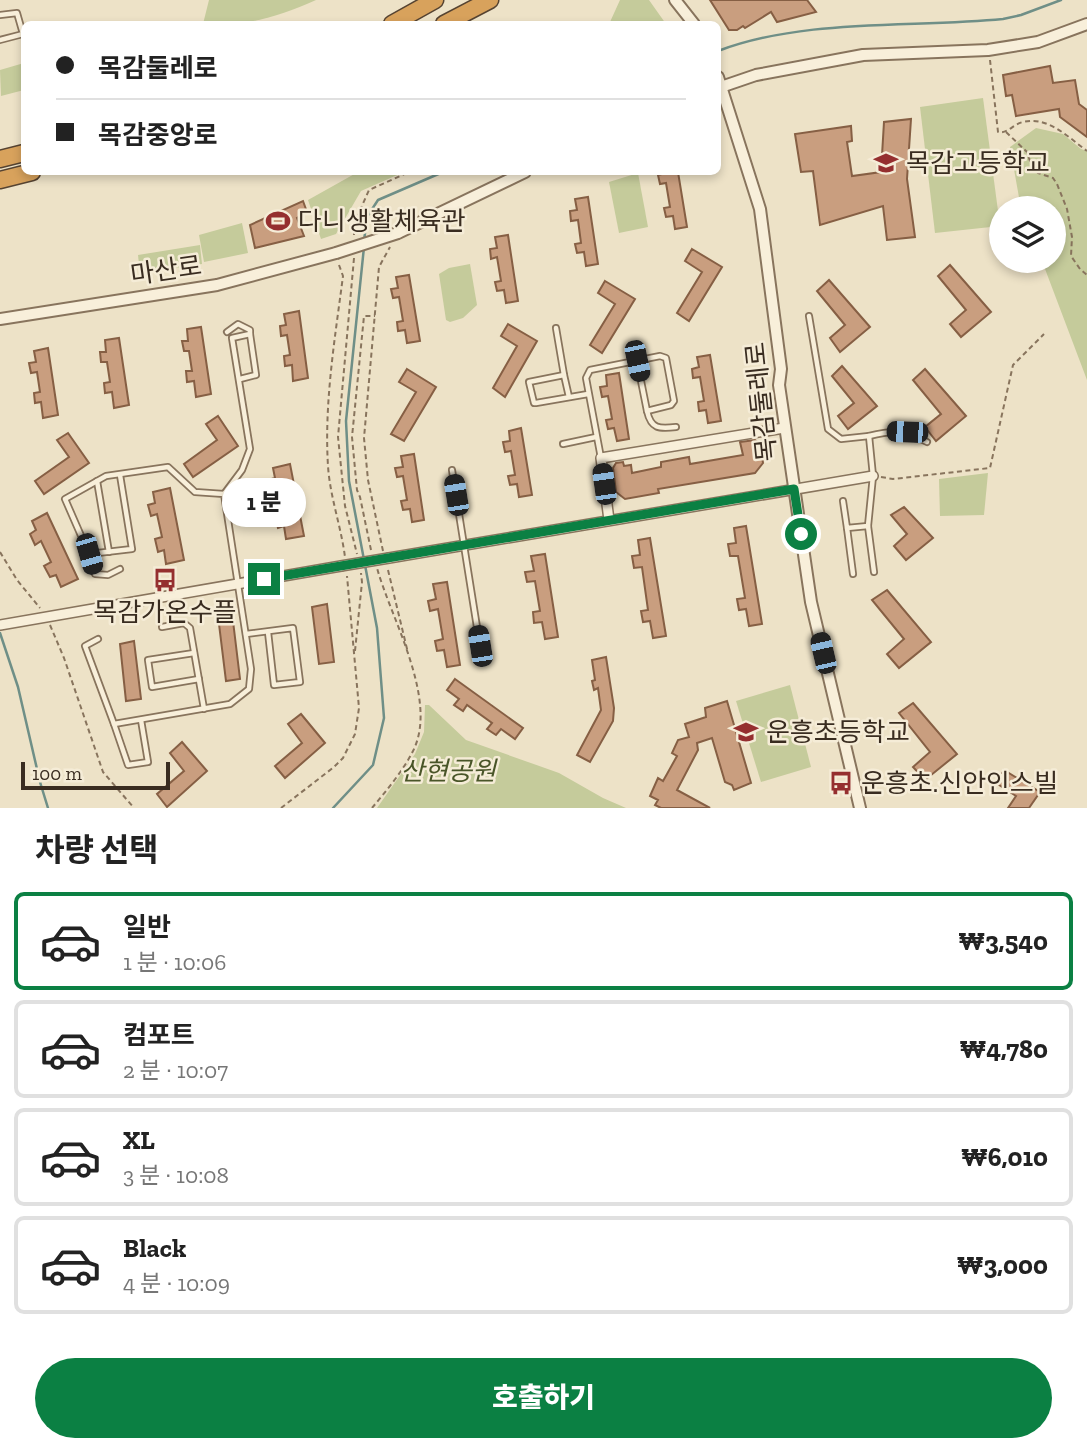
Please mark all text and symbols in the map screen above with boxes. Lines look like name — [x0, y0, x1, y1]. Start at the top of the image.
text: 목감둘레로 — [98, 52, 218, 84]
text: 목감중앙로 — [98, 119, 218, 151]
place label: 목감고등학교 — [906, 147, 1050, 179]
school or university icon: 목감고등학교 — [872, 149, 900, 177]
map controls — [989, 196, 1066, 273]
button: layers — [989, 196, 1066, 273]
place label: 다니생활체육관 — [298, 205, 466, 237]
sports icon: 다니생활체육관 — [264, 207, 292, 235]
street label: 마산로 — [128, 249, 204, 291]
car — [623, 338, 652, 384]
street label: 목감둘레로 — [739, 341, 783, 463]
car — [886, 421, 929, 443]
car — [591, 462, 618, 506]
car — [443, 473, 470, 517]
callout: 1 분 — [222, 477, 306, 526]
text: 1 분 — [247, 488, 281, 516]
route start — [785, 518, 817, 550]
car — [74, 531, 105, 577]
route end — [248, 563, 280, 595]
bus stop icon: 목감가온수플 — [151, 566, 179, 594]
place label: 목감가온수플 — [93, 596, 237, 628]
car — [467, 624, 494, 668]
car — [809, 630, 838, 676]
place label: 운흥초등학교 — [766, 716, 910, 748]
school or university icon: 운흥초등학교 — [732, 718, 760, 746]
park label: 산현공원 — [400, 755, 498, 787]
scale bar — [21, 759, 170, 791]
text: 100 m — [32, 762, 82, 785]
place label: 운흥초.신안인스빌 — [861, 767, 1058, 799]
bus stop icon: 운흥초.신안인스빌 — [827, 769, 855, 797]
text: 차량 선택 — [35, 831, 159, 869]
icon: car — [39, 910, 102, 973]
text: 일반 — [123, 911, 171, 943]
text: ₩3,540 — [958, 925, 1048, 957]
text: 1 분 · 10:06 — [123, 948, 226, 976]
icon: car — [39, 1018, 102, 1081]
text: 컴포트 — [123, 1019, 195, 1051]
text: ₩4,780 — [959, 1033, 1048, 1065]
text: 2 분 · 10:07 — [123, 1056, 228, 1084]
text: XL — [123, 1124, 155, 1156]
icon: car — [39, 1126, 102, 1189]
text: ₩6,010 — [961, 1141, 1048, 1173]
text: 3 분 · 10:08 — [123, 1161, 229, 1189]
text: Black — [123, 1232, 186, 1264]
icon: car — [39, 1234, 102, 1297]
text: ₩3,000 — [957, 1249, 1048, 1281]
text: 4 분 · 10:09 — [123, 1269, 230, 1297]
button: 호출하기 — [35, 1358, 1052, 1438]

